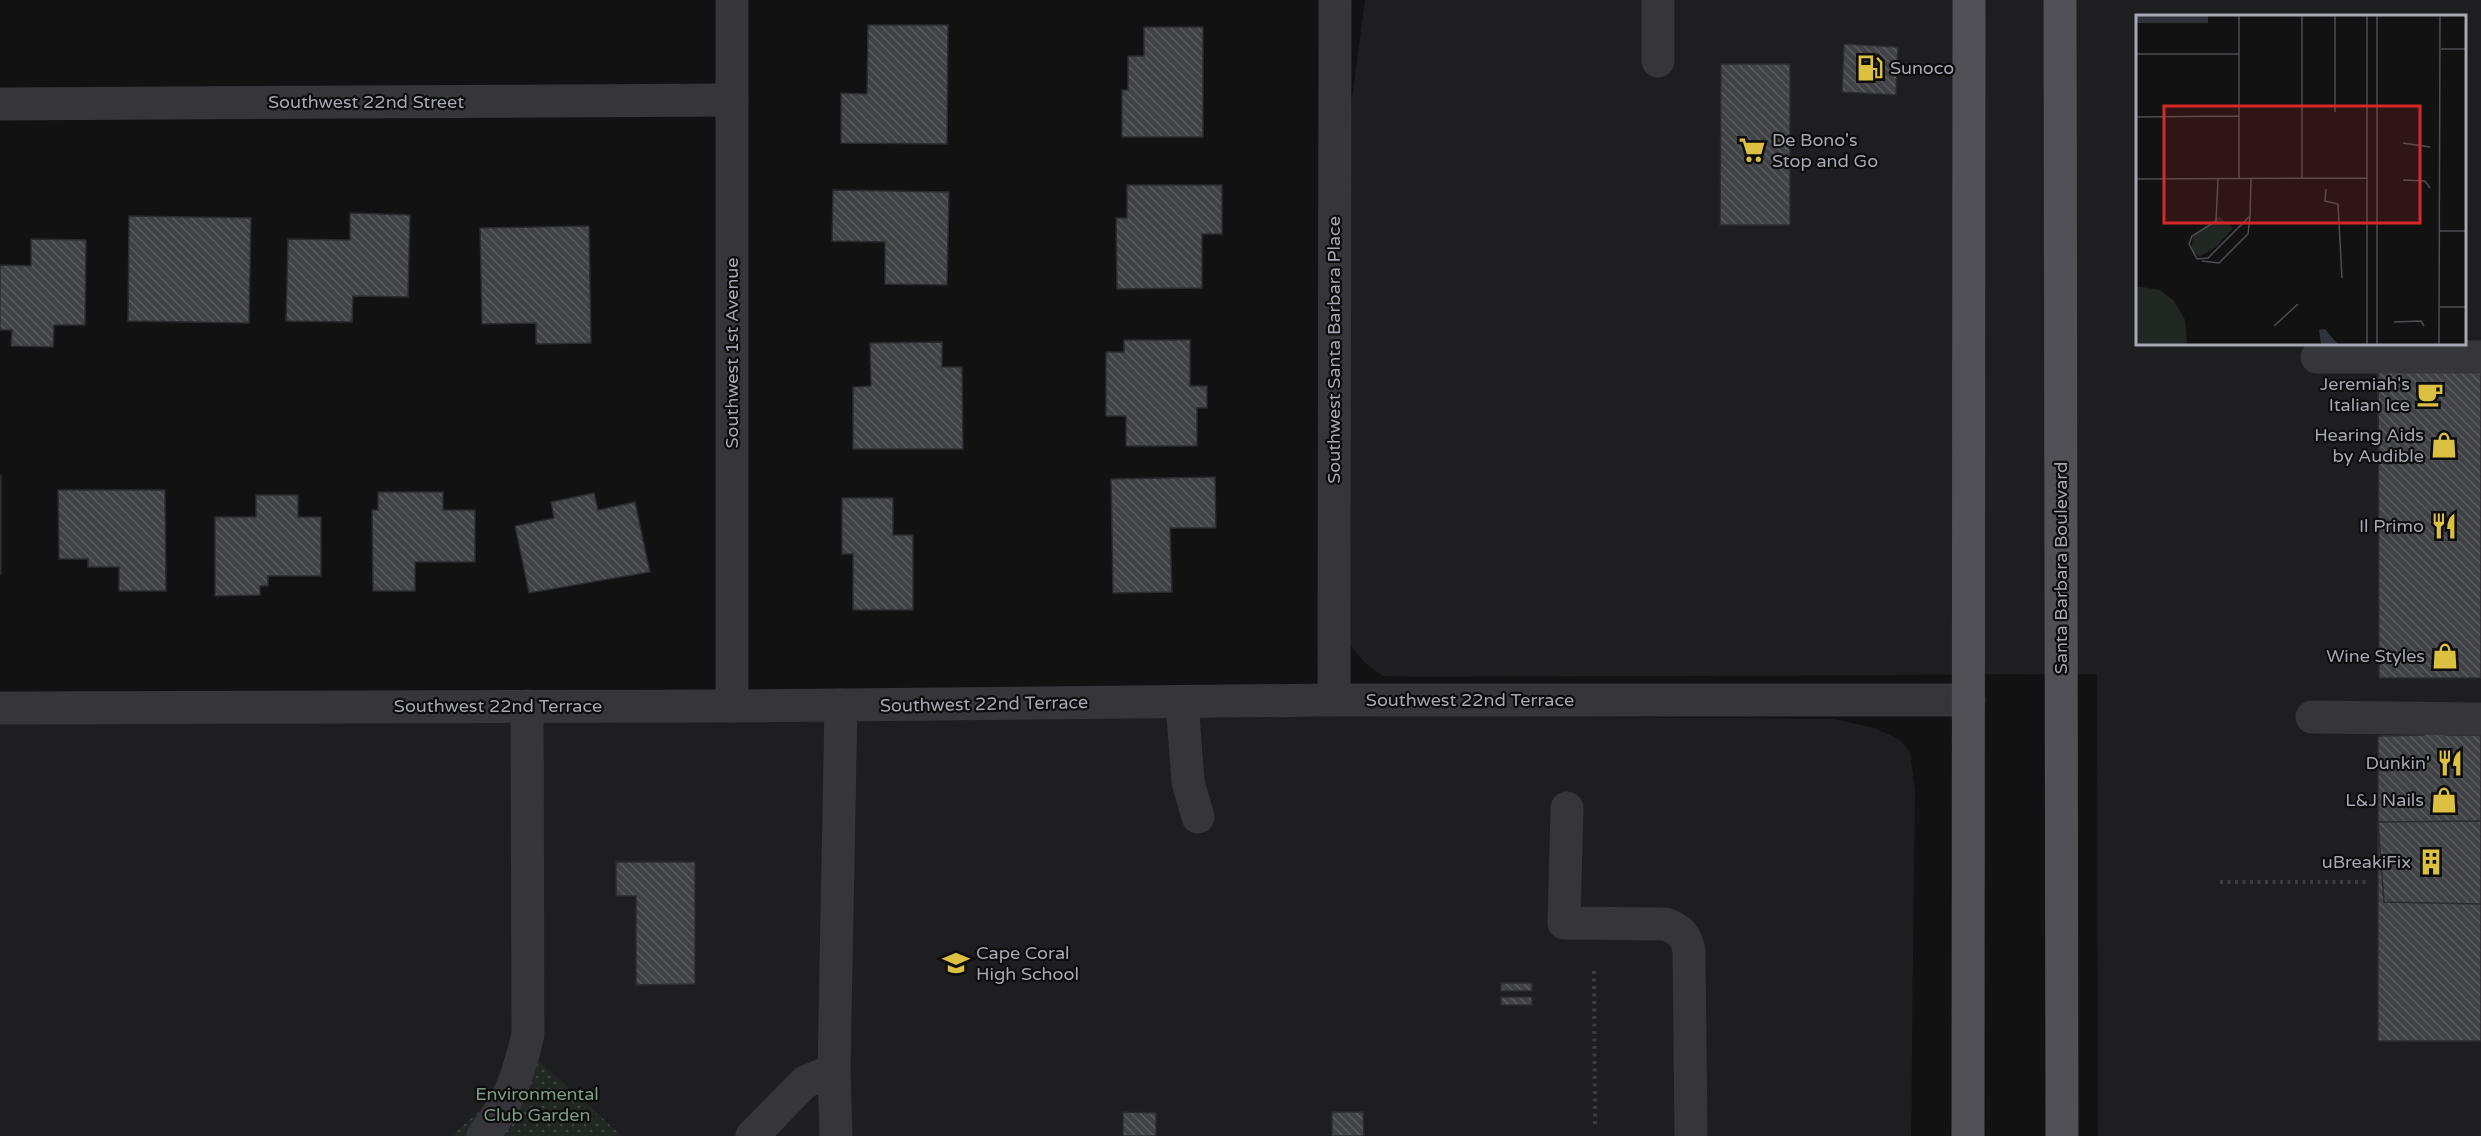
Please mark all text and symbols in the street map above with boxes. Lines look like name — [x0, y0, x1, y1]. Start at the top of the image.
inset map — [2136, 15, 2466, 345]
fuel station icon: Sunoco — [1855, 53, 1885, 83]
place label: Sunoco — [1890, 57, 1954, 79]
street label: Southwest 22nd Street — [268, 91, 464, 113]
place label: De Bono's Stop and Go — [1772, 129, 1878, 172]
supermarket icon: De Bono's Stop and Go — [1737, 135, 1767, 165]
street label: Southwest Santa Barbara Place — [1323, 216, 1345, 484]
street label: Southwest 1st Avenue — [721, 258, 743, 448]
place label: Jeremiah's Italian Ice — [2320, 373, 2410, 416]
cafe icon: Jeremiah's Italian Ice — [2415, 379, 2445, 409]
place label: Hearing Aids by Audible — [2314, 424, 2424, 467]
shop icon: Hearing Aids by Audible — [2429, 430, 2459, 460]
street label: Santa Barbara Boulevard — [2050, 462, 2072, 674]
restaurant icon: Il Primo — [2429, 511, 2459, 541]
place label: Il Primo — [2359, 515, 2424, 537]
shop icon: Wine Styles — [2430, 641, 2460, 671]
place label: Wine Styles — [2326, 645, 2425, 667]
street label: Southwest 22nd Terrace — [1366, 689, 1574, 711]
street label: Southwest 22nd Terrace — [880, 691, 1088, 717]
street label: Southwest 22nd Terrace — [394, 695, 602, 717]
restaurant icon: Dunkin' — [2435, 748, 2465, 778]
place label: Dunkin' — [2365, 752, 2430, 774]
shop icon: L&J Nails — [2429, 785, 2459, 815]
place label: L&J Nails — [2345, 789, 2424, 811]
building icon: uBreakiFix — [2416, 847, 2446, 877]
place label: uBreakiFix — [2322, 851, 2411, 873]
place label: Cape Coral High School — [976, 942, 1079, 985]
school or university icon: Cape Coral High School — [941, 948, 971, 978]
park label: Environmental Club Garden — [475, 1083, 599, 1126]

